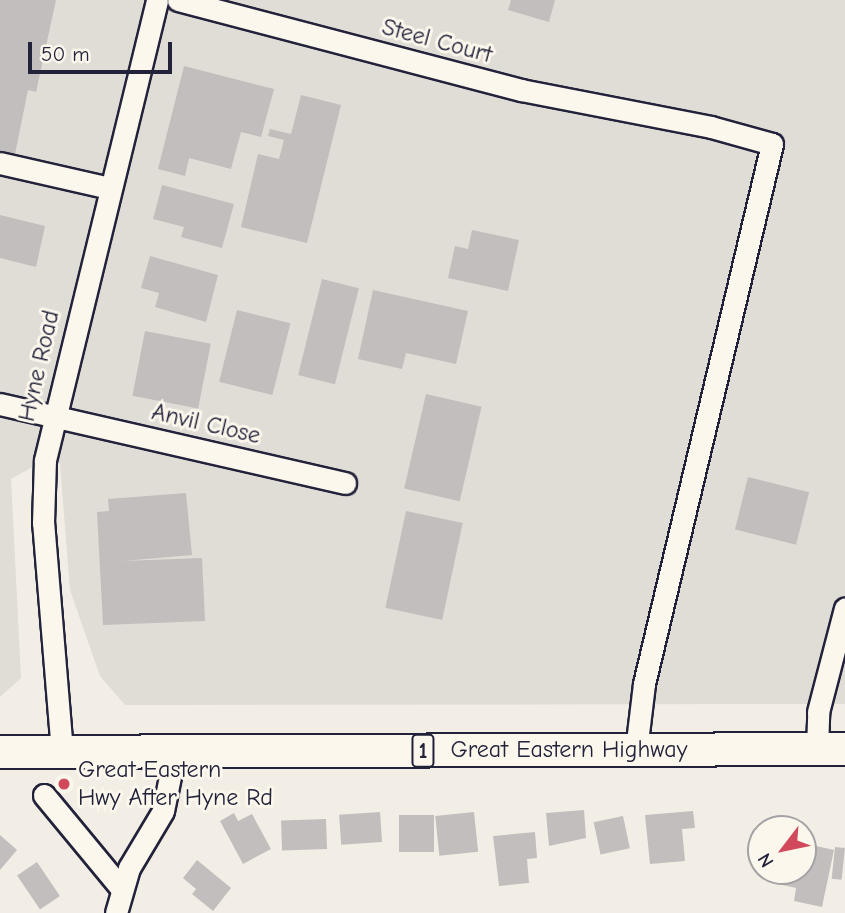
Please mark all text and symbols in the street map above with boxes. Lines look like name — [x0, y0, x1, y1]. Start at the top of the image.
street label: Steel Court — [379, 12, 495, 70]
scale bar — [32, 28, 175, 72]
text: 50 m — [41, 42, 90, 66]
street label: Hyne Road — [12, 308, 66, 424]
street label: Anvil Close — [149, 398, 263, 450]
road number: 1 — [411, 732, 435, 771]
street label: Great Eastern Highway — [451, 736, 687, 764]
place label: Great Eastern Hwy After Hyne Rd — [78, 756, 273, 812]
marker: Great Eastern Hwy After Hyne Rd — [56, 776, 72, 792]
north arrow — [747, 815, 817, 885]
text: N — [753, 849, 779, 871]

